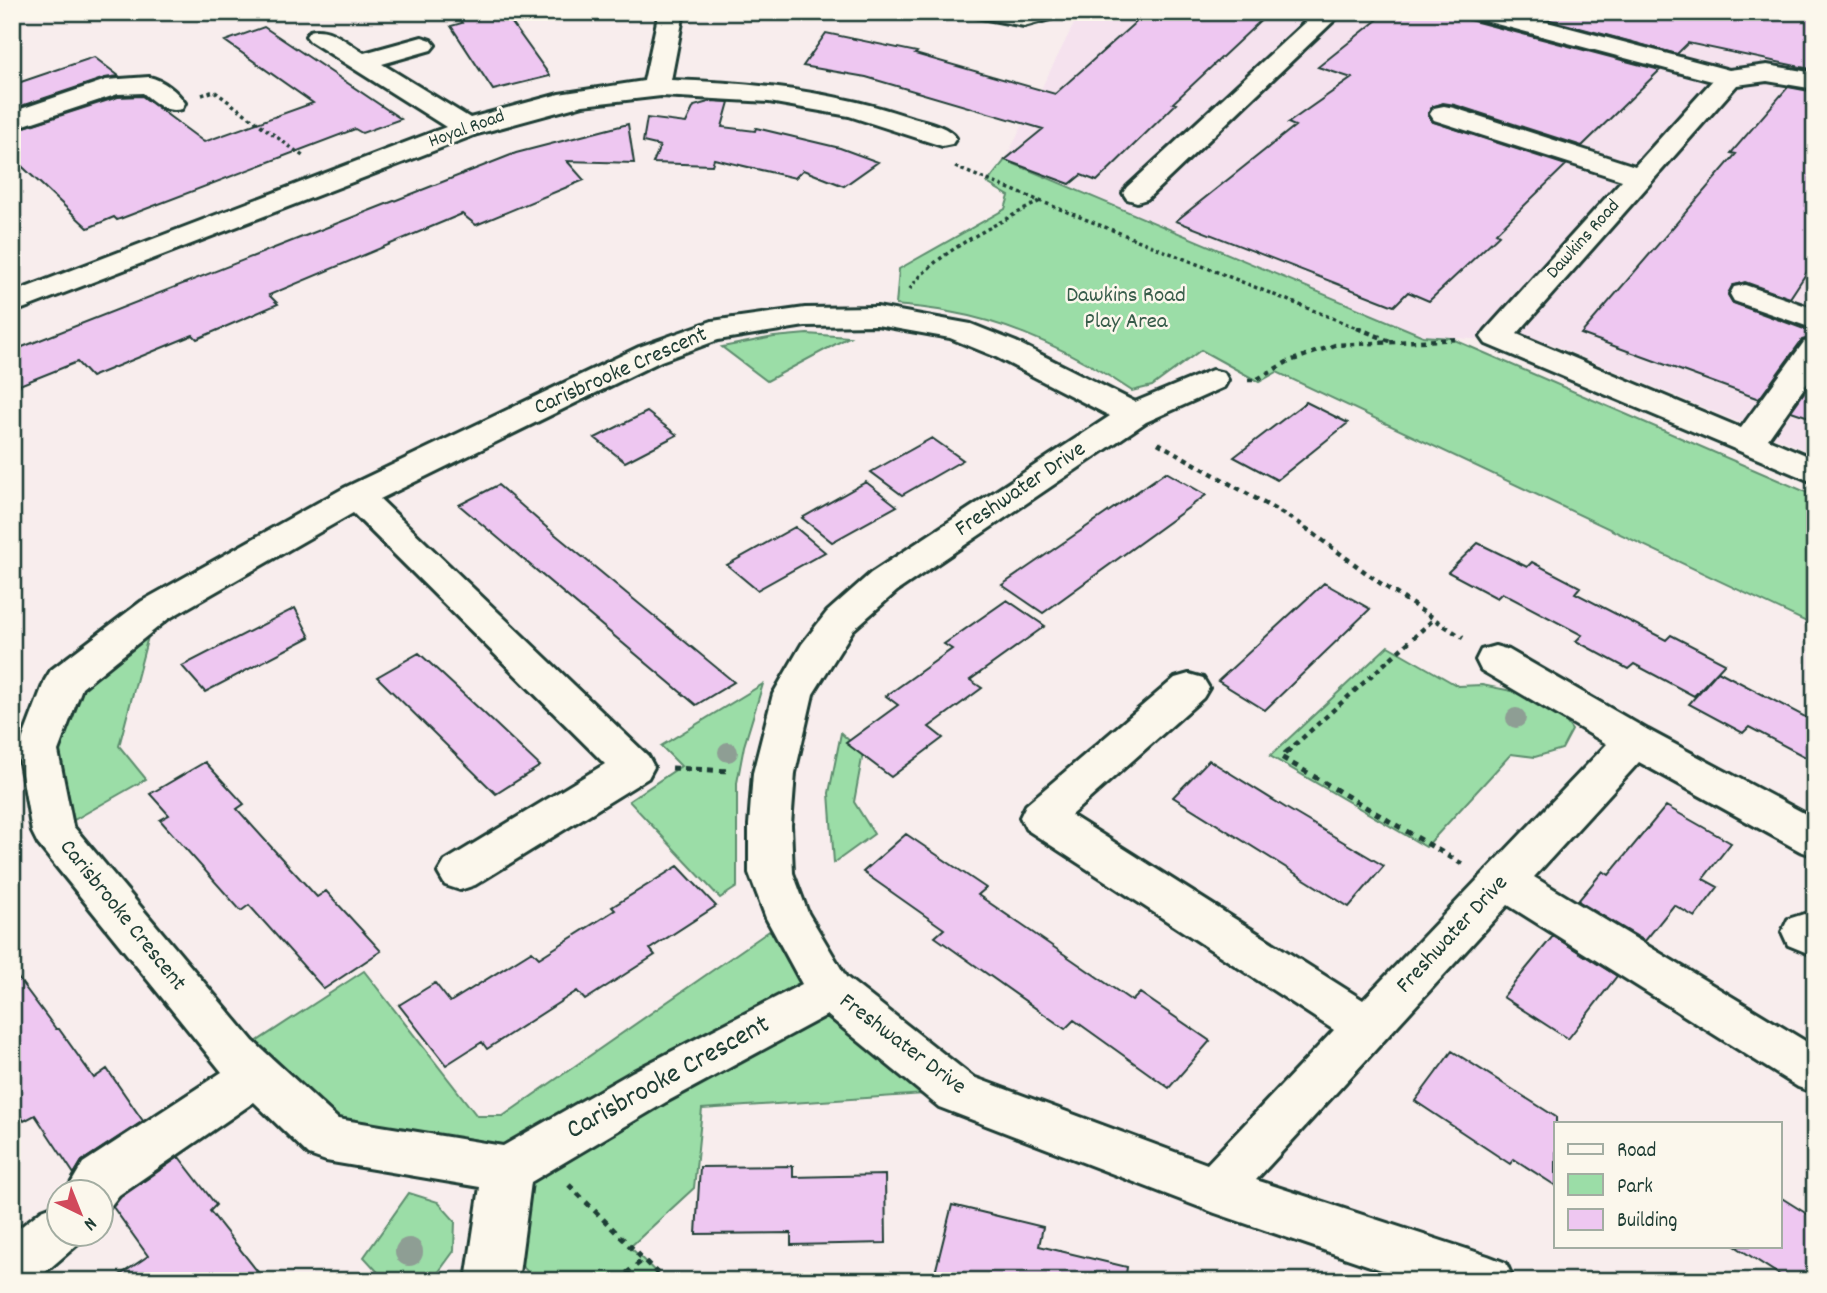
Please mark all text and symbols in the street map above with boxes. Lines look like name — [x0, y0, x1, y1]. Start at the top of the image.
street label: Hoyal Road — [425, 104, 509, 156]
street label: Dawkins Road — [1541, 194, 1627, 286]
park label: Dawkins Road Play Area — [1066, 280, 1186, 339]
street label: Carisbrooke Crescent — [529, 319, 713, 425]
street label: Freshwater Drive — [949, 434, 1093, 546]
street label: Carisbrooke Crescent — [50, 833, 194, 999]
street label: Freshwater Drive — [1389, 868, 1517, 1002]
street label: Freshwater Drive — [832, 986, 972, 1104]
street label: Carisbrooke Crescent — [560, 1006, 778, 1152]
legend — [1554, 1122, 1782, 1248]
text: Road — [1617, 1137, 1656, 1167]
text: Park — [1617, 1173, 1653, 1203]
north arrow — [46, 1178, 116, 1248]
text: Building — [1617, 1207, 1677, 1237]
text: N — [77, 1210, 102, 1236]

